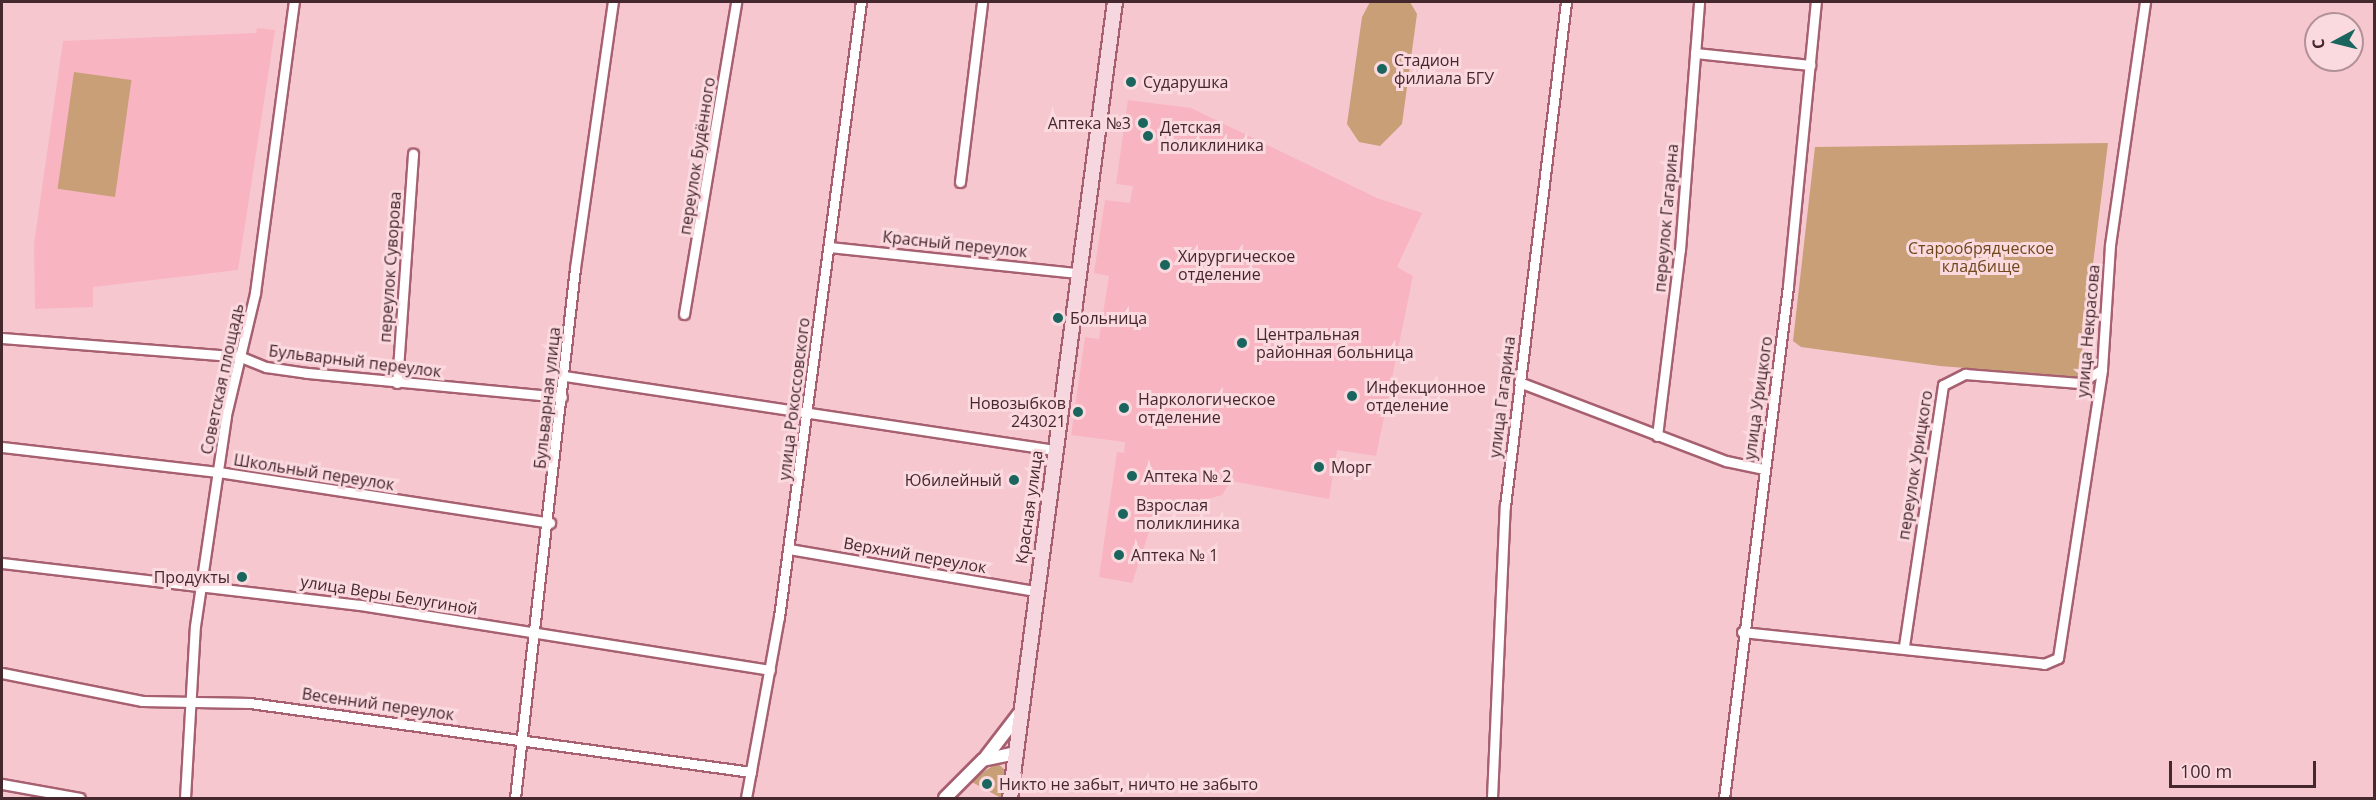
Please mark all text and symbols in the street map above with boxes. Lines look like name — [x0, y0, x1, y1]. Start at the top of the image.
north arrow — [2304, 12, 2364, 72]
text: С — [2307, 38, 2330, 50]
place label: Стадион филиала БГУ — [1394, 50, 1494, 88]
marker: Стадион филиала БГУ — [1375, 62, 1389, 76]
place label: Сударушка — [1143, 72, 1228, 92]
marker: Сударушка — [1124, 75, 1138, 89]
street label: переулок Будённого — [675, 76, 719, 236]
place label: Аптека №3 — [1048, 113, 1131, 133]
marker: Аптека №3 — [1136, 116, 1150, 130]
place label: Детская поликлиника — [1160, 117, 1264, 155]
marker: Детская поликлиника — [1141, 129, 1155, 143]
street label: переулок Гагарина — [1650, 143, 1682, 293]
street label: переулок Суворова — [375, 191, 405, 343]
street label: Красный переулок — [882, 227, 1028, 261]
park label: Старообрядческое кладбище — [1908, 238, 2054, 276]
place label: Хирургическое отделение — [1178, 246, 1295, 284]
marker: Хирургическое отделение — [1156, 256, 1174, 274]
street label: улица Некрасова — [2073, 264, 2103, 398]
street label: Советская площадь — [197, 302, 247, 456]
place label: Больница — [1070, 308, 1147, 328]
marker: Больница — [1051, 311, 1065, 325]
street label: улица Рокоссовского — [774, 317, 814, 481]
place label: Центральная районная больница — [1256, 324, 1414, 362]
street label: Бульварная улица — [530, 326, 564, 470]
marker: Центральная районная больница — [1233, 334, 1251, 352]
street label: улица Гагарина — [1485, 335, 1519, 459]
street label: улица Урицкого — [1740, 335, 1776, 461]
street label: Бульварный переулок — [268, 341, 442, 381]
place label: Инфекционное отделение — [1366, 377, 1486, 415]
marker: Инфекционное отделение — [1343, 387, 1361, 405]
place label: Наркологическое отделение — [1138, 389, 1275, 427]
street label: переулок Урицкого — [1894, 389, 1936, 541]
place label: Новозыбков 243021 — [969, 393, 1066, 431]
marker: Наркологическое отделение — [1115, 399, 1133, 417]
marker: Новозыбков 243021 — [1071, 405, 1085, 419]
street label: Красная улица — [1012, 449, 1046, 565]
street label: Школьный переулок — [232, 450, 396, 494]
place label: Морг — [1331, 457, 1372, 477]
marker: Морг — [1312, 460, 1326, 474]
place label: Аптека № 2 — [1144, 466, 1231, 486]
marker: Аптека № 2 — [1125, 469, 1139, 483]
place label: Юбилейный — [905, 470, 1002, 490]
marker: Юбилейный — [1007, 473, 1021, 487]
place label: Взрослая поликлиника — [1136, 495, 1240, 533]
marker: Взрослая поликлиника — [1114, 505, 1132, 523]
street label: Верхний переулок — [842, 533, 988, 577]
place label: Аптека № 1 — [1131, 545, 1218, 565]
marker: Аптека № 1 — [1112, 548, 1126, 562]
place label: Продукты — [154, 567, 230, 587]
marker: Продукты — [235, 570, 249, 584]
street label: улица Веры Белугиной — [299, 572, 479, 618]
street label: Весенний переулок — [301, 684, 455, 724]
scale bar — [2172, 749, 2319, 787]
text: 100 m — [2180, 759, 2232, 783]
place label: Никто не забыт, ничто не забыто — [999, 774, 1258, 794]
marker: Никто не забыт, ничто не забыто — [980, 777, 994, 791]

